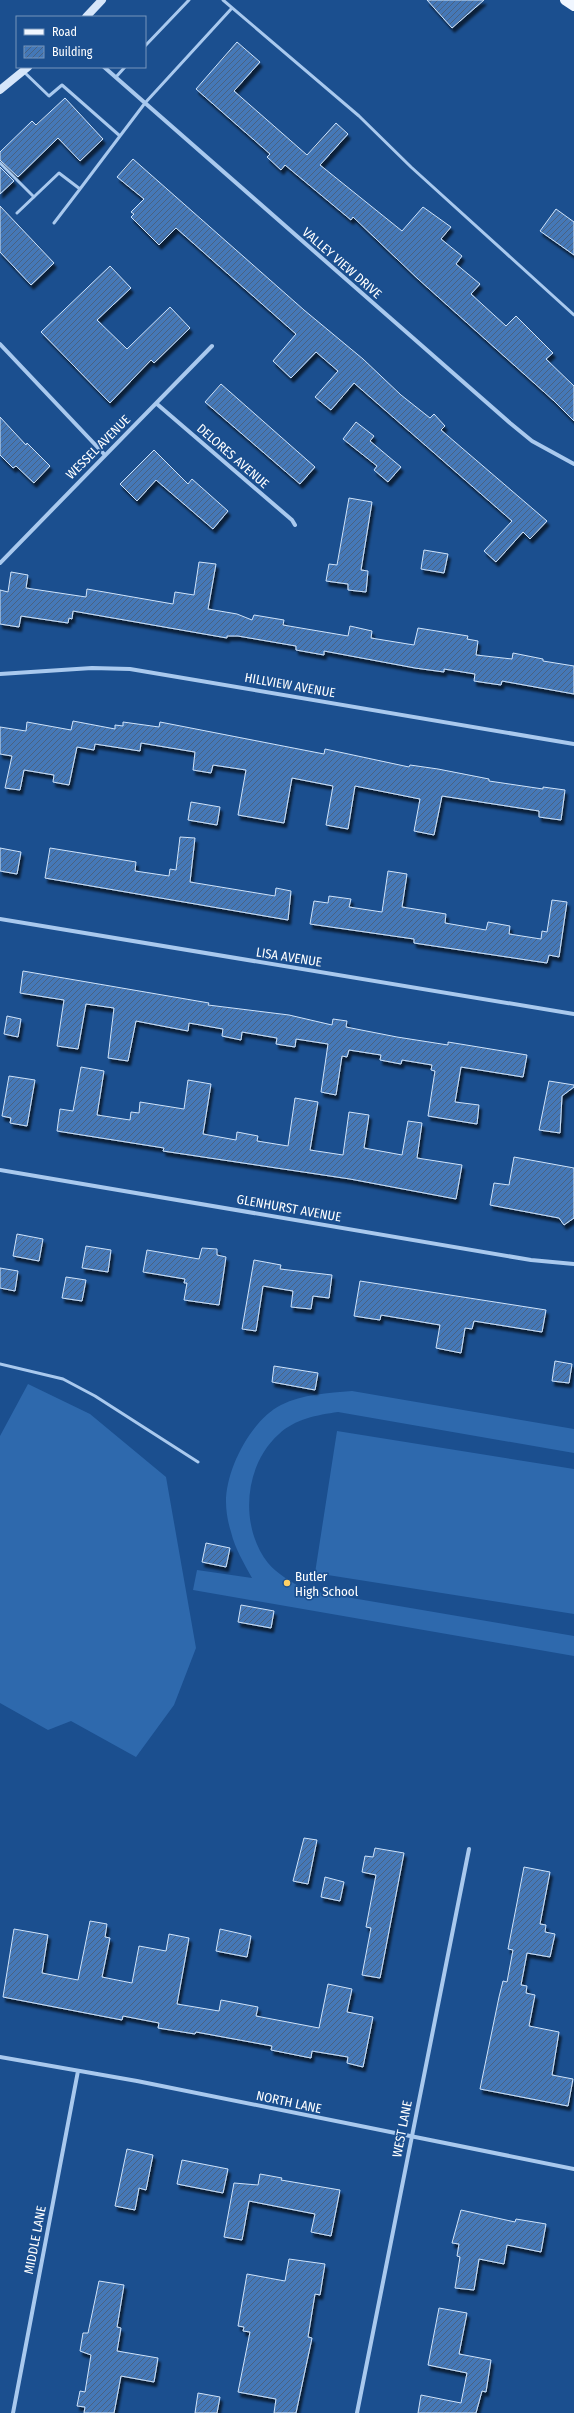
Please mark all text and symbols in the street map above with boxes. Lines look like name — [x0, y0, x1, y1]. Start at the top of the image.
legend — [16, 16, 146, 68]
text: Road — [52, 25, 77, 39]
text: Building — [52, 45, 93, 59]
street label: VALLEY VIEW DRIVE — [299, 225, 385, 301]
street label: WESSEL AVENUE — [63, 412, 133, 482]
street label: DELORES AVENUE — [194, 421, 272, 491]
street label: HILLVIEW AVENUE — [243, 670, 337, 700]
street label: LISA AVENUE — [255, 944, 323, 970]
street label: GLENHURST AVENUE — [236, 1191, 342, 1225]
place label: Butler High School — [295, 1569, 359, 1599]
marker: Butler High School — [282, 1578, 292, 1588]
street label: NORTH LANE — [255, 2088, 323, 2116]
street label: WEST LANE — [389, 2099, 415, 2159]
street label: MIDDLE LANE — [21, 2205, 49, 2275]

